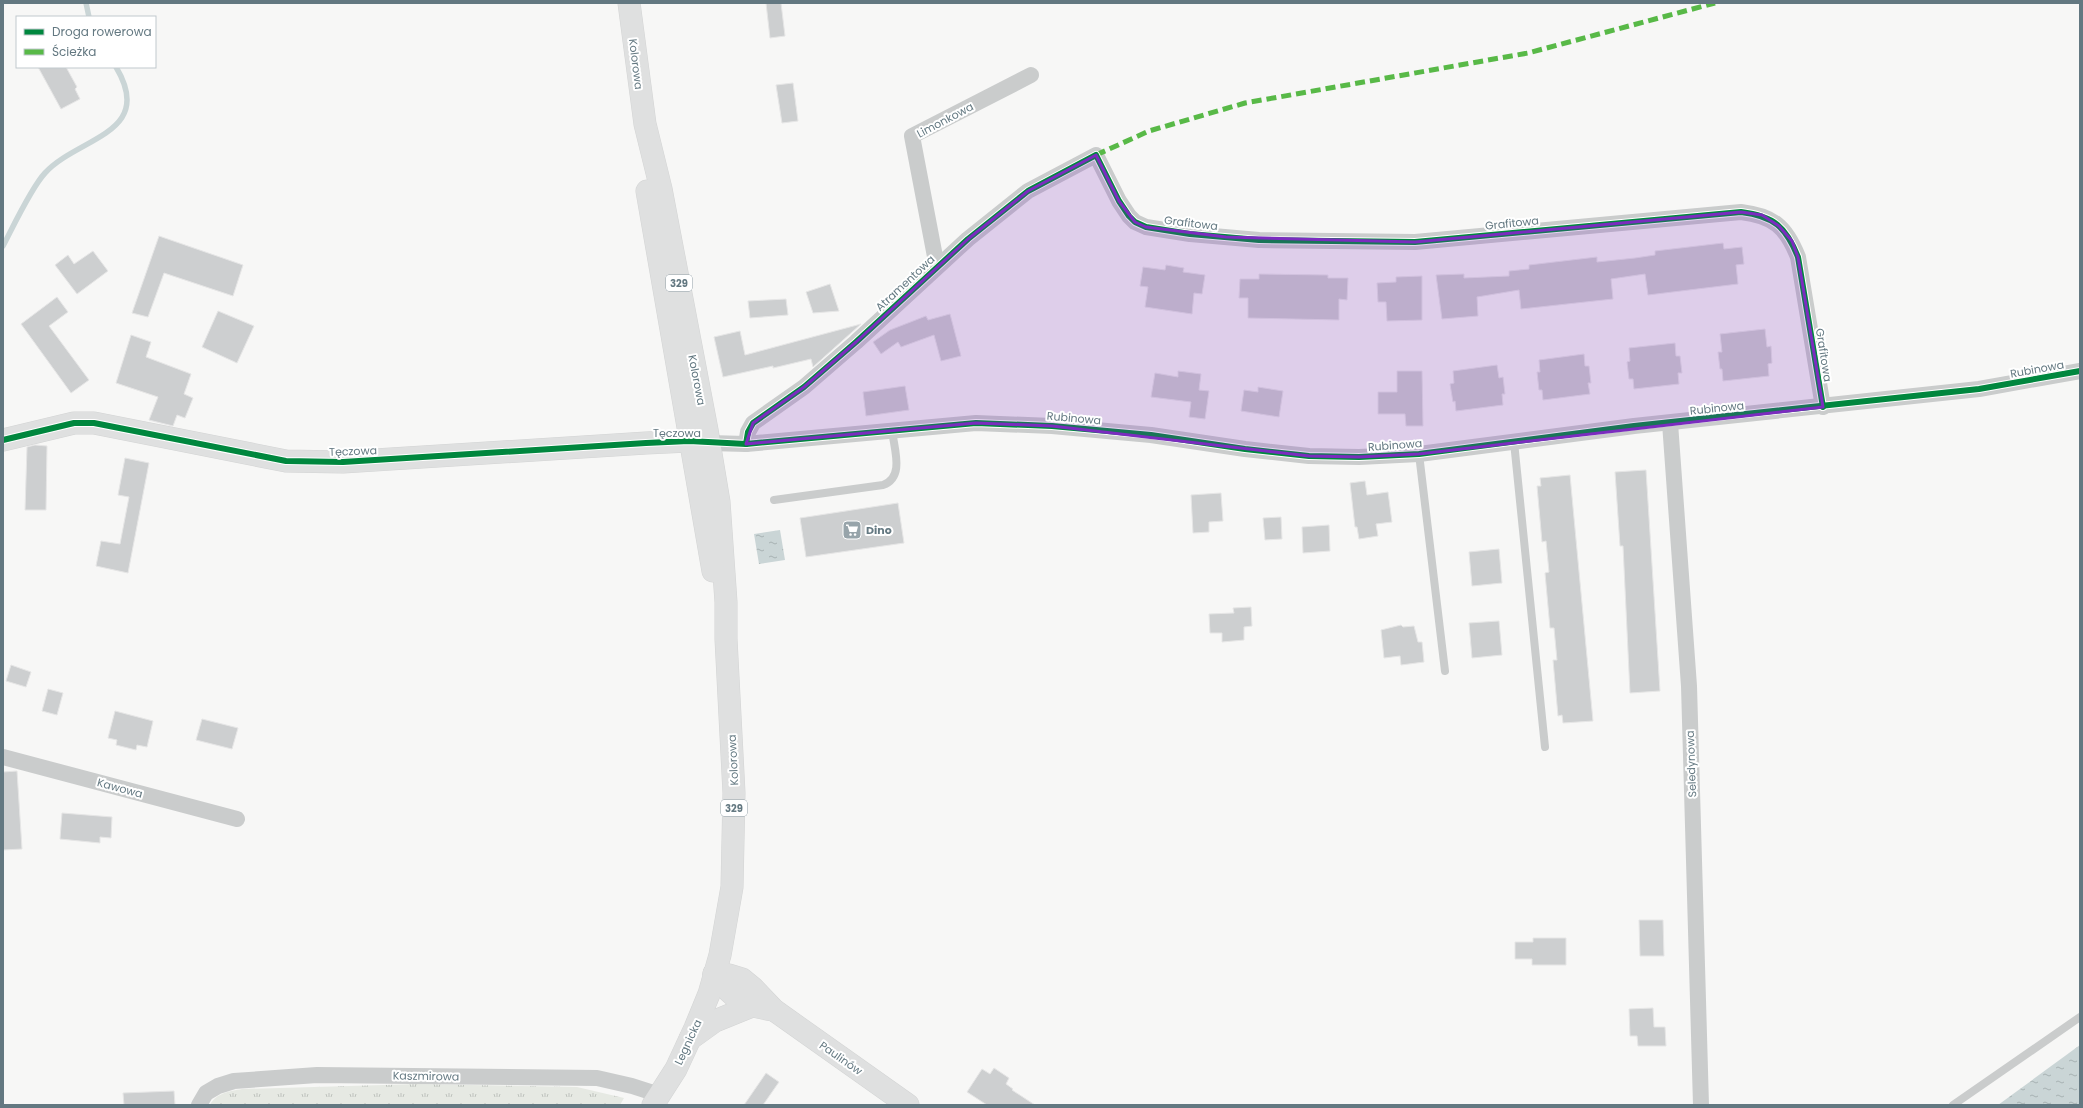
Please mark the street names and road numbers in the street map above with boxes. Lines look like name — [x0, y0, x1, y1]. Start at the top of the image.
street label: Kolorowa — [625, 38, 647, 90]
street label: Limonkowa — [914, 98, 976, 142]
street label: Grafitowa — [1163, 212, 1219, 234]
street label: Grafitowa — [1484, 212, 1540, 234]
street label: Atramentowa — [872, 251, 938, 315]
road number: 329 — [666, 275, 692, 291]
street label: Grafitowa — [1812, 327, 1836, 383]
street label: Kolorowa — [684, 353, 710, 407]
street label: Rubinowa — [2009, 356, 2065, 382]
street label: Rubinowa — [1689, 397, 1745, 419]
street label: Rubinowa — [1046, 408, 1102, 428]
street label: Tęczowa — [653, 425, 701, 441]
street label: Rubinowa — [1367, 435, 1423, 455]
street label: Tęczowa — [329, 442, 377, 460]
street label: Seledynowa — [1682, 730, 1700, 798]
street label: Kolorowa — [724, 734, 742, 786]
street label: Kawowa — [95, 774, 145, 802]
road number: 329 — [721, 800, 747, 816]
street label: Legnicka — [670, 1017, 706, 1067]
street label: Paulinów — [816, 1037, 866, 1079]
street label: Kaszmirowa — [393, 1067, 459, 1085]

